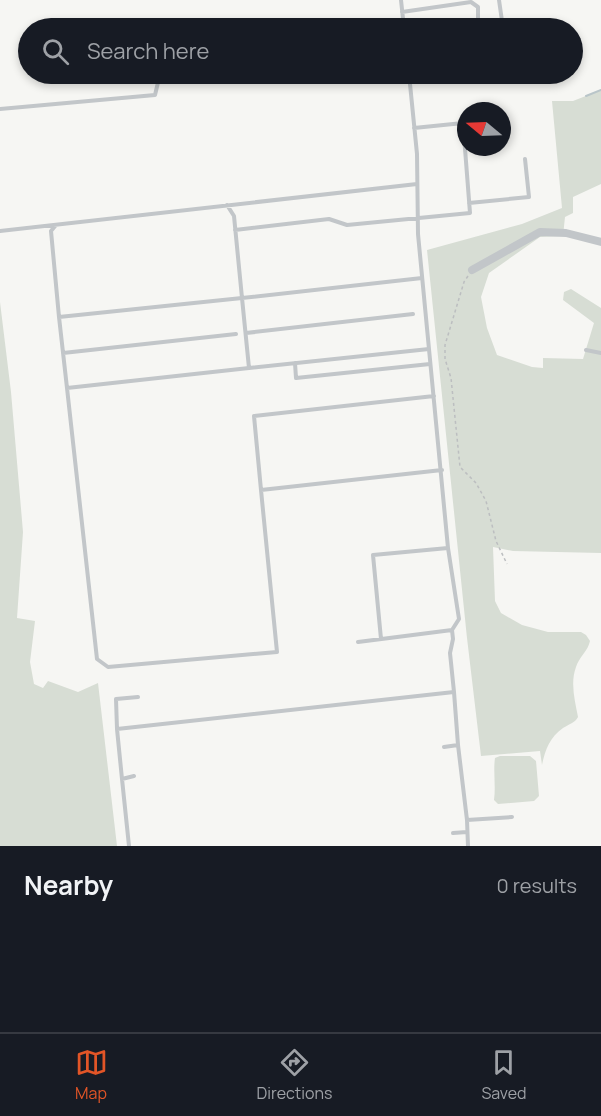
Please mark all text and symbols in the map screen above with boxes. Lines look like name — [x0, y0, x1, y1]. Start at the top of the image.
search box — [18, 18, 583, 84]
icon: search — [39, 35, 72, 68]
text: Search here — [87, 36, 209, 66]
north arrow — [457, 102, 511, 156]
text: Nearby — [24, 867, 113, 903]
text: 0 results — [497, 872, 577, 899]
tab: Map — [75, 1046, 108, 1104]
tab: Directions — [257, 1046, 332, 1104]
tab: Saved — [481, 1046, 526, 1104]

